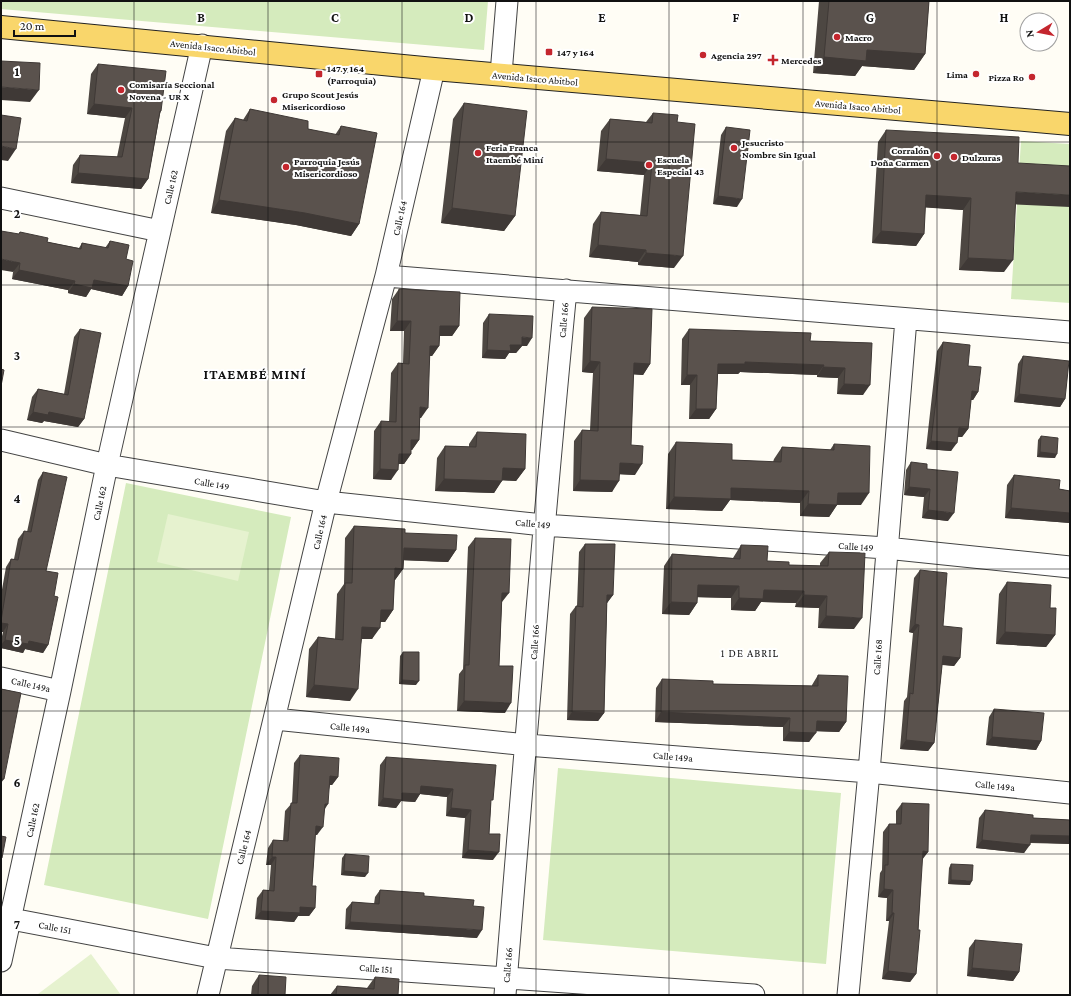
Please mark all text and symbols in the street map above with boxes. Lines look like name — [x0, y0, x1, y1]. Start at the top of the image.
text: B — [197, 10, 205, 25]
text: C — [331, 10, 339, 25]
text: D — [465, 10, 474, 25]
text: E — [598, 10, 606, 25]
text: F — [733, 10, 740, 25]
text: G — [866, 10, 874, 25]
text: H — [1000, 10, 1009, 25]
scale bar — [14, 12, 75, 38]
north arrow — [1019, 12, 1059, 52]
text: 20 m — [20, 19, 45, 33]
text: N — [1023, 29, 1036, 38]
marker: Macro — [832, 32, 842, 42]
place label: Macro — [845, 32, 872, 43]
street label: Avenida Isaco Abitbol — [170, 38, 257, 58]
marker: 147 y 164 — [544, 47, 554, 57]
place label: 147 y 164 — [557, 47, 595, 58]
marker: Agencia 297 — [698, 50, 708, 60]
place label: Agencia 297 — [710, 50, 762, 61]
marker: Mercedes — [768, 55, 778, 65]
place label: Mercedes — [781, 55, 821, 66]
place label: 147 y 164 (Parroquia) — [327, 63, 377, 87]
text: 1 — [15, 64, 20, 79]
marker: 147 y 164 (Parroquia) — [314, 69, 324, 79]
street label: Avenida Isaco Abitbol — [492, 69, 579, 88]
place label: Lima — [946, 69, 968, 80]
marker: Lima — [971, 69, 981, 79]
place label: Pizza Ro — [988, 72, 1024, 83]
marker: Pizza Ro — [1027, 72, 1037, 82]
place label: Comisaría Seccional Novena - UR X — [129, 79, 215, 102]
marker: Comisaría Seccional Novena - UR X — [116, 85, 126, 95]
place label: Grupo Scout Jesús Misericordioso — [282, 89, 358, 112]
marker: Grupo Scout Jesús Misericordioso — [269, 95, 279, 105]
street label: Avenida Isaco Abitbol — [815, 97, 902, 116]
place label: Jesucristo Nombre Sin Igual — [741, 137, 816, 160]
place label: Feria Franca Itaembé Miní — [486, 142, 544, 165]
marker: Jesucristo Nombre Sin Igual — [729, 143, 739, 153]
place label: Corralón Doña Carmen — [871, 145, 929, 168]
marker: Feria Franca Itaembé Miní — [473, 148, 483, 158]
marker: Corralón Doña Carmen — [932, 151, 942, 161]
marker: Dulzuras — [949, 152, 959, 162]
place label: Dulzuras — [962, 152, 1001, 163]
place label: Escuela Especial 43 — [657, 154, 704, 177]
place label: Parroquia Jesús Misericordioso — [294, 156, 360, 179]
marker: Escuela Especial 43 — [644, 160, 654, 170]
marker: Parroquia Jesús Misericordioso — [281, 162, 291, 172]
street label: Calle 162 — [161, 169, 180, 205]
street label: Calle 164 — [390, 200, 409, 237]
text: 2 — [14, 206, 21, 221]
street label: Calle 166 — [556, 302, 571, 338]
text: 3 — [14, 348, 20, 363]
district label: ITAEMBÉ MINÍ — [204, 366, 306, 382]
street label: Calle 149 — [194, 475, 230, 492]
street label: Calle 162 — [90, 485, 109, 521]
text: 4 — [13, 491, 21, 506]
street label: Calle 164 — [310, 514, 329, 551]
street label: Calle 149 — [515, 516, 551, 531]
street label: Calle 149 — [838, 540, 874, 553]
street label: Calle 166 — [528, 624, 541, 660]
text: 5 — [14, 633, 20, 648]
street label: Calle 168 — [871, 639, 884, 675]
district label: 1 DE ABRIL — [721, 647, 779, 659]
street label: Calle 149a — [10, 675, 52, 694]
street label: Calle 149a — [329, 720, 371, 735]
street label: Calle 149a — [653, 749, 694, 764]
text: 6 — [13, 775, 21, 790]
street label: Calle 149a — [974, 778, 1016, 793]
street label: Calle 162 — [23, 802, 42, 838]
street label: Calle 164 — [234, 829, 253, 866]
text: 7 — [14, 917, 20, 932]
street label: Calle 151 — [38, 919, 72, 936]
street label: Calle 166 — [500, 947, 515, 983]
street label: Calle 151 — [359, 962, 393, 975]

